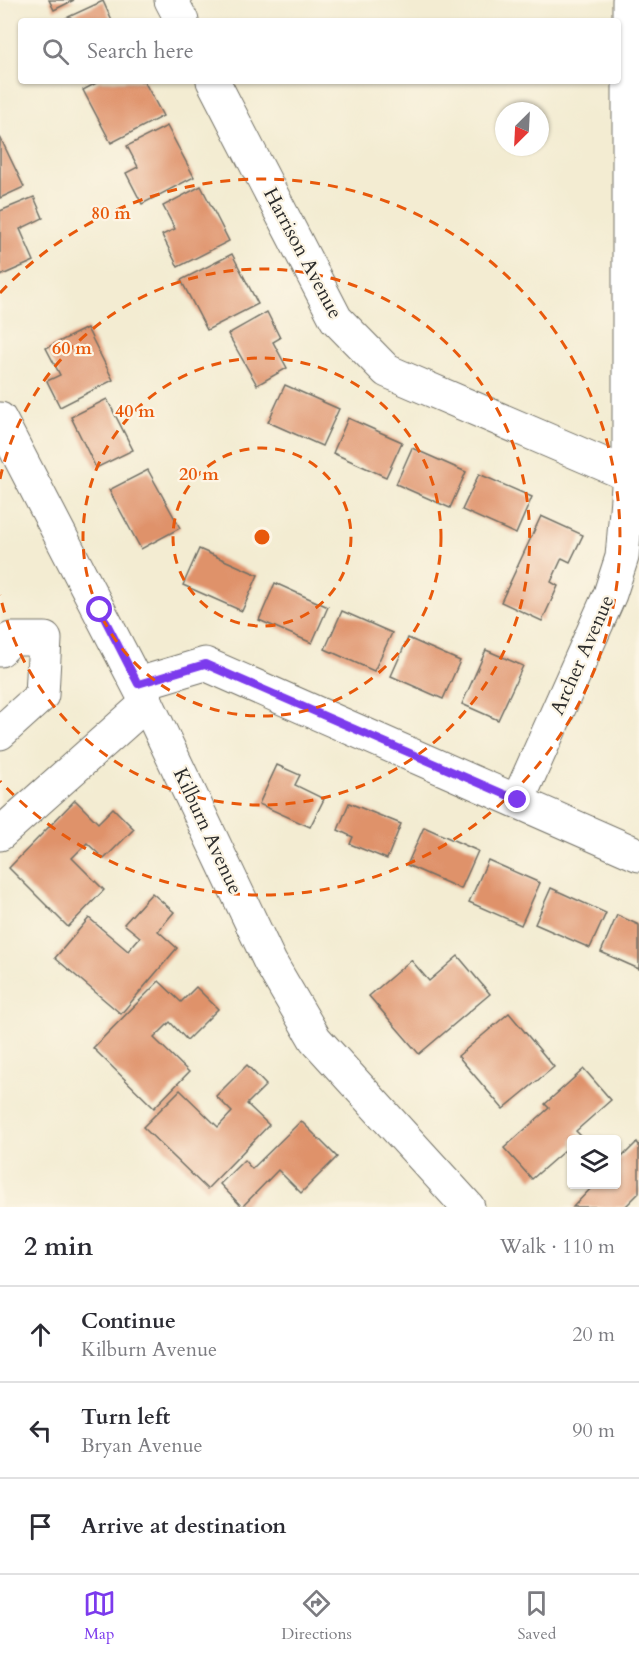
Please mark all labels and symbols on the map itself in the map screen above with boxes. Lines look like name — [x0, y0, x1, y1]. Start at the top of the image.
north arrow — [495, 102, 549, 156]
street label: Harrison Avenue — [257, 183, 349, 323]
text: 80 m — [91, 201, 131, 226]
text: 60 m — [52, 336, 92, 361]
text: 40 m — [115, 399, 155, 424]
text: 20 m — [179, 462, 219, 487]
centre of rings — [252, 527, 272, 547]
street label: Archer Avenue — [544, 591, 620, 719]
route start — [86, 596, 112, 622]
street label: Kilburn Avenue — [167, 764, 249, 898]
route end — [504, 786, 530, 812]

